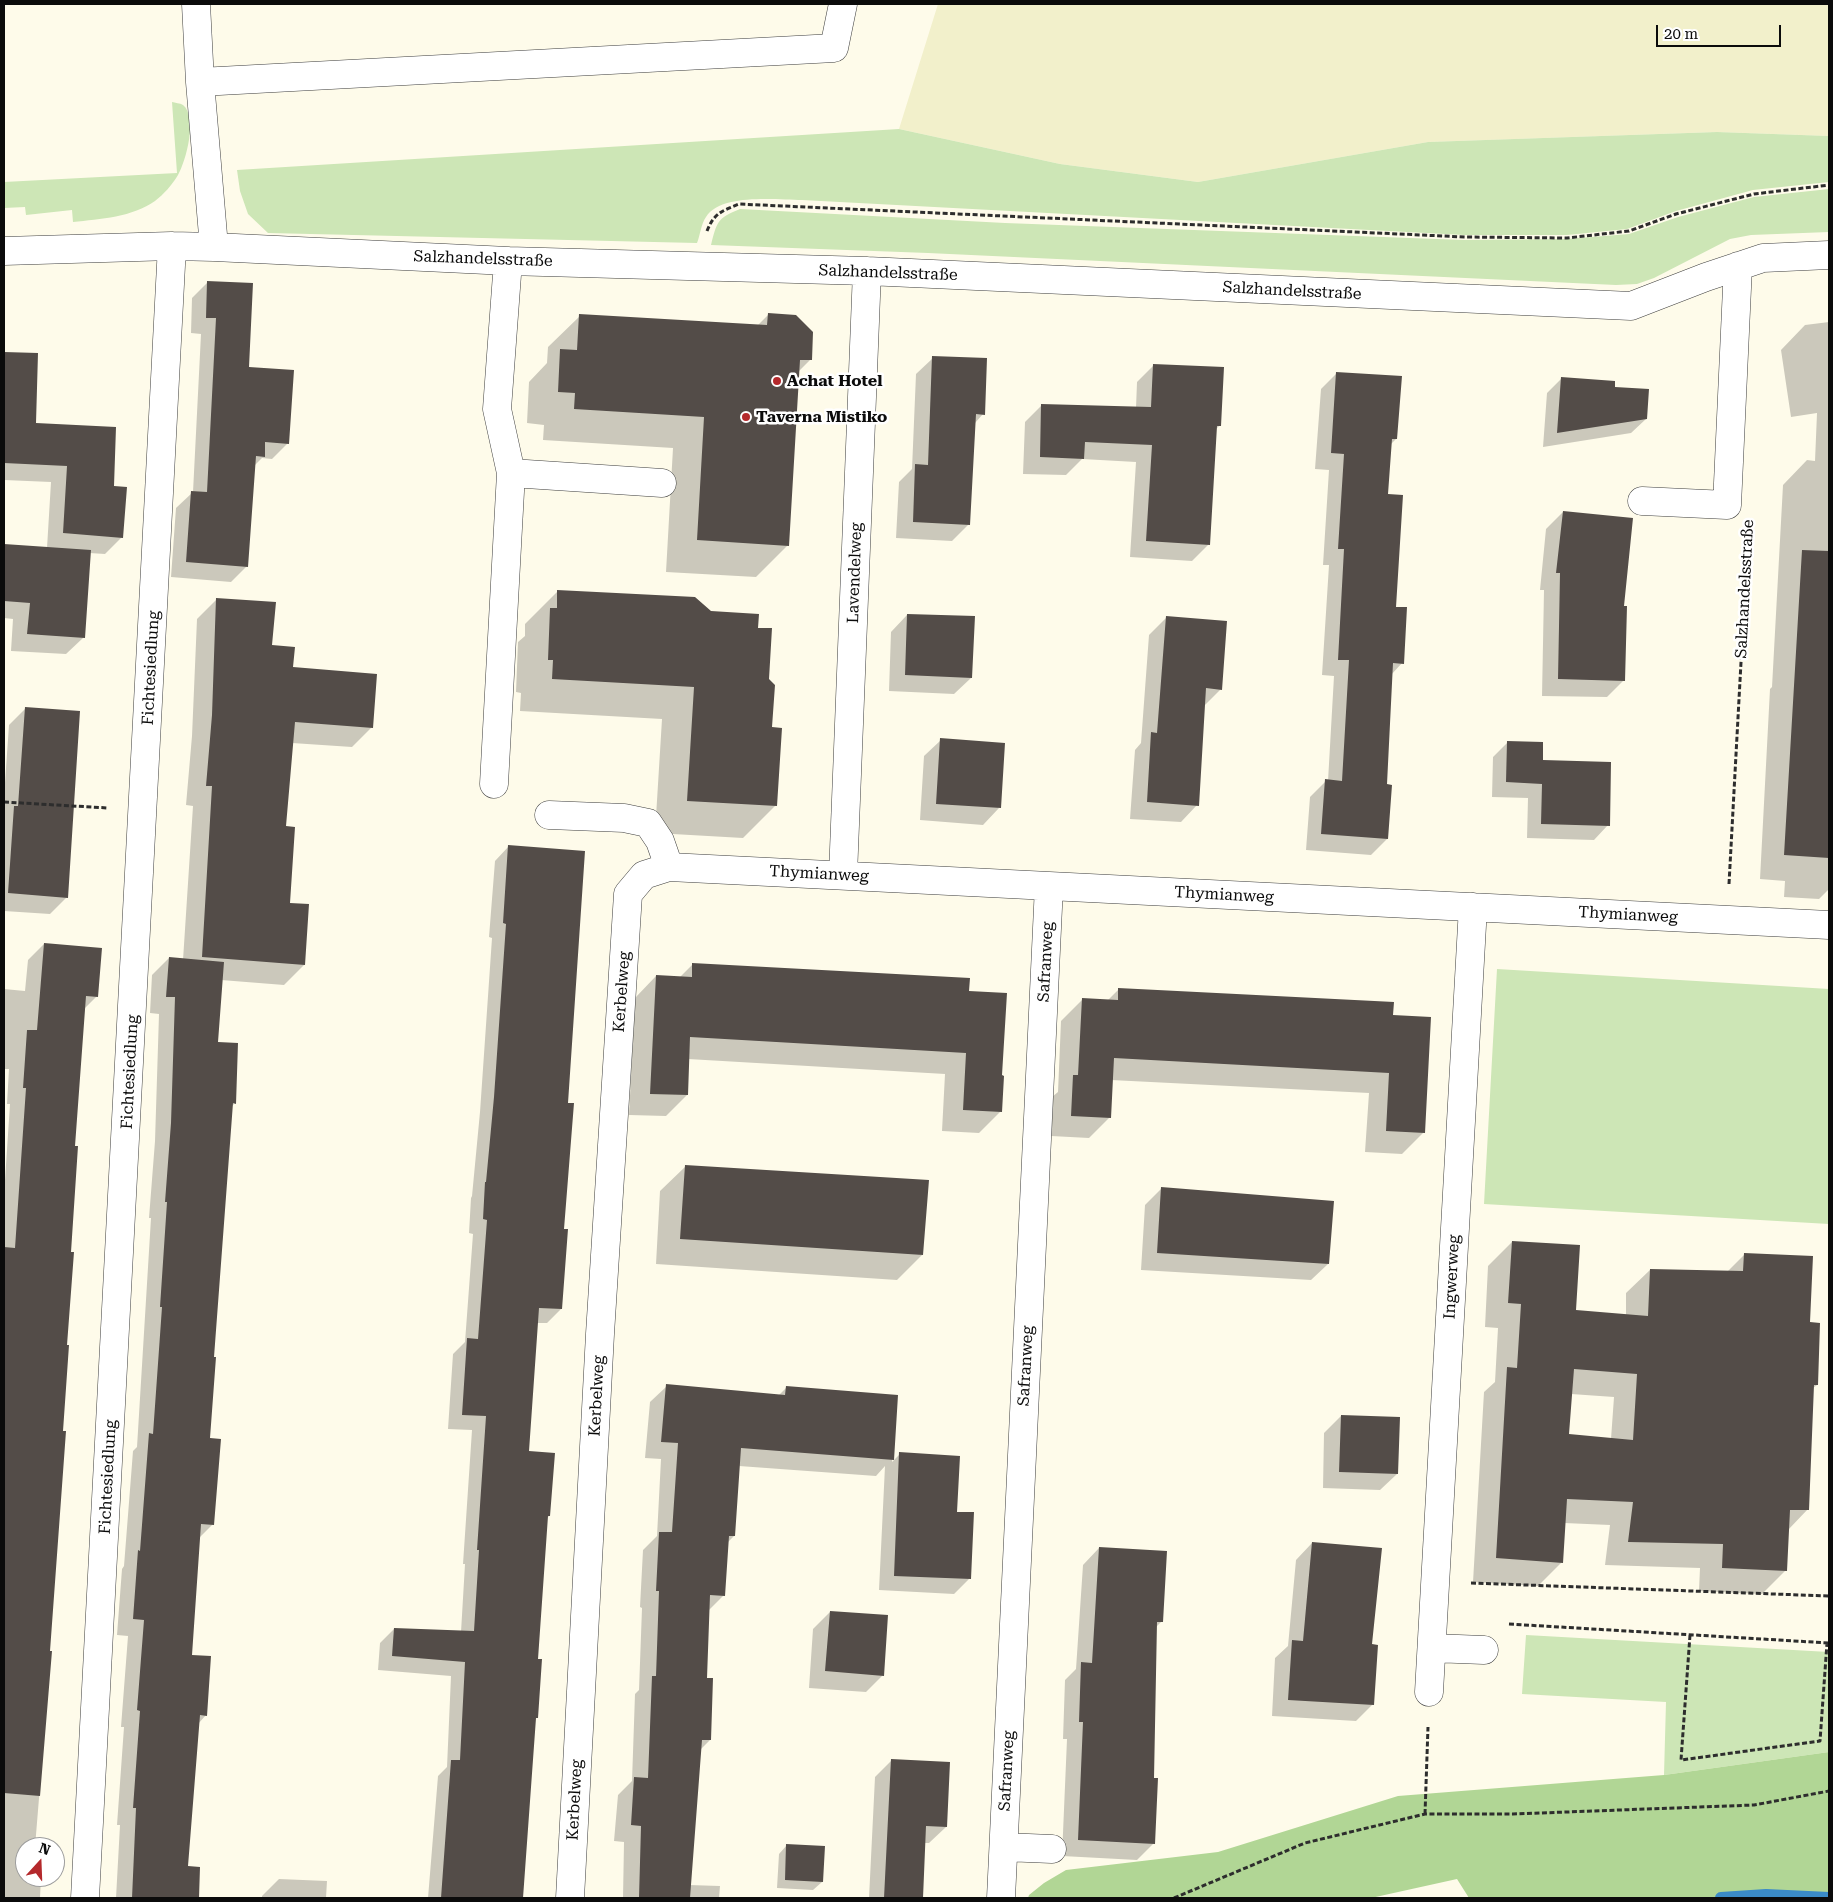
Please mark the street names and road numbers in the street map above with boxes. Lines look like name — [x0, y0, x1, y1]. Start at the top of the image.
street label: Salzhandelsstraße — [413, 247, 553, 271]
street label: Salzhandelsstraße — [818, 261, 958, 285]
street label: Salzhandelsstraße — [1222, 278, 1362, 304]
street label: Salzhandelsstraße — [1732, 519, 1758, 659]
street label: Lavendelweg — [844, 522, 866, 624]
street label: Fichtesiedlung — [138, 610, 164, 726]
street label: Thymianweg — [769, 862, 869, 886]
street label: Thymianweg — [1174, 883, 1274, 907]
street label: Thymianweg — [1578, 903, 1678, 927]
street label: Safranweg — [1034, 921, 1058, 1003]
street label: Kerbelweg — [610, 951, 634, 1033]
street label: Fichtesiedlung — [117, 1014, 143, 1130]
street label: Ingwerweg — [1440, 1234, 1464, 1320]
street label: Safranweg — [1014, 1325, 1038, 1407]
street label: Kerbelweg — [585, 1355, 609, 1437]
street label: Fichtesiedlung — [95, 1419, 121, 1535]
street label: Safranweg — [995, 1730, 1019, 1812]
street label: Kerbelweg — [563, 1759, 587, 1841]

